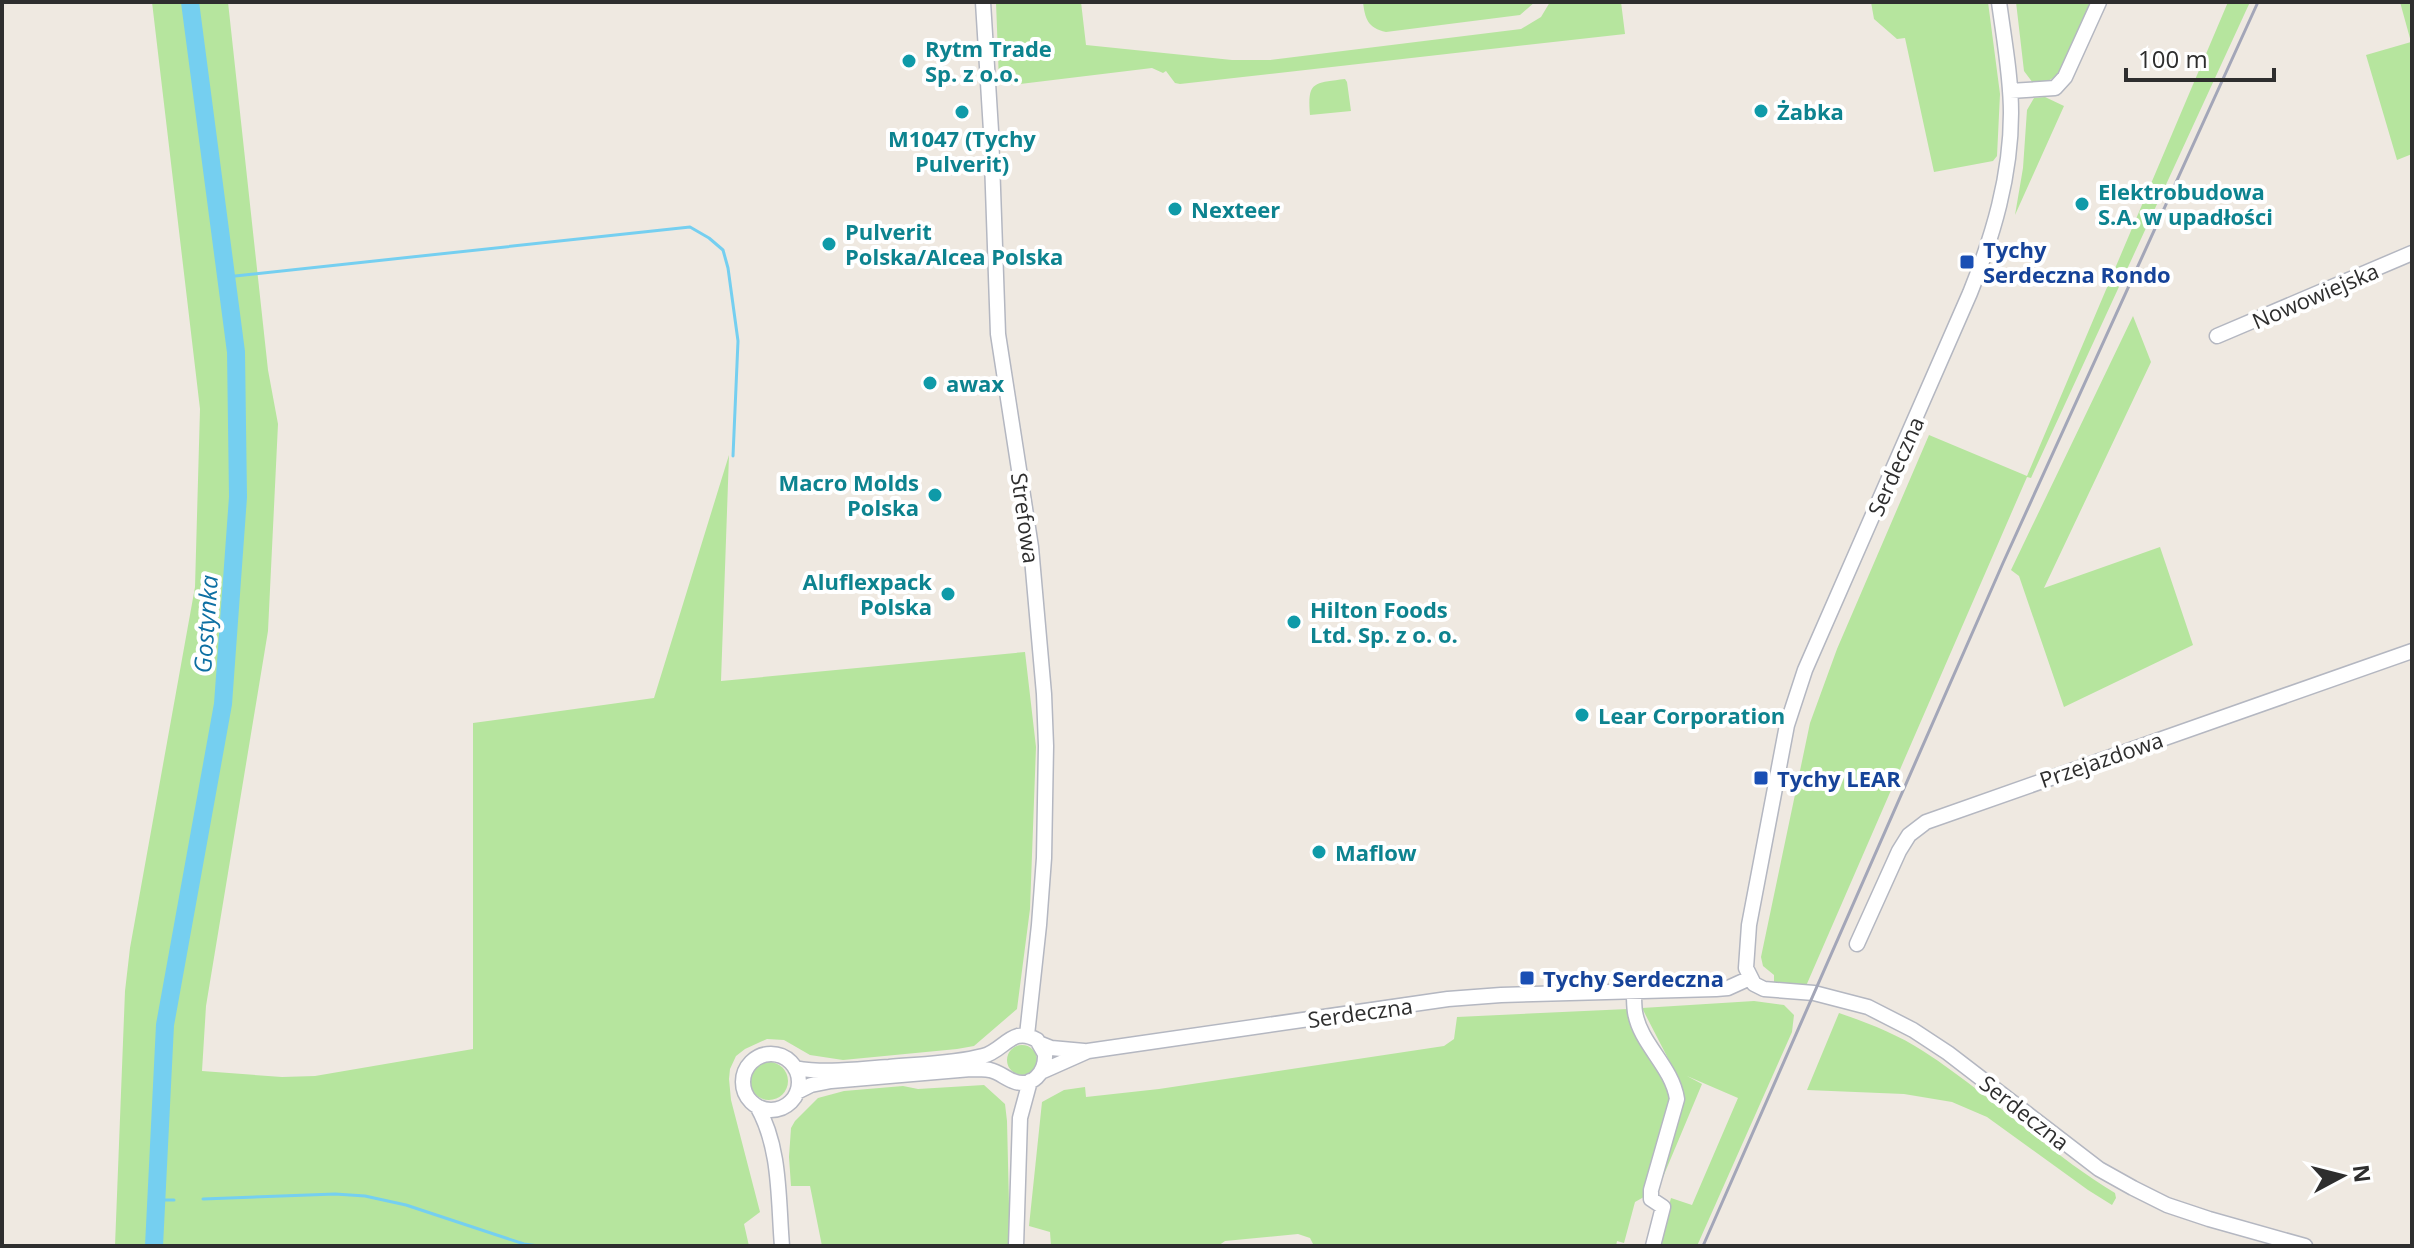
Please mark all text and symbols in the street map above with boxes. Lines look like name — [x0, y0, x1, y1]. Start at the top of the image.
scale bar — [2126, 32, 2274, 82]
place label: Rytm Trade Sp. z o.o. — [925, 33, 1052, 88]
text: 100 m — [2138, 42, 2208, 75]
marker: Rytm Trade Sp. z o.o. — [900, 52, 918, 70]
place label: Żabka — [1777, 96, 1844, 126]
marker: Żabka — [1752, 102, 1770, 120]
marker: M1047 (Tychy Pulverit) — [953, 103, 971, 121]
place label: M1047 (Tychy Pulverit) — [888, 123, 1036, 178]
place label: Elektrobudowa S.A. w upadłości — [2098, 176, 2273, 231]
place label: Nexteer — [1191, 194, 1280, 224]
marker: Elektrobudowa S.A. w upadłości — [2073, 195, 2091, 213]
marker: Nexteer — [1166, 200, 1184, 218]
place label: Pulverit Polska/Alcea Polska — [845, 216, 1063, 271]
place label: Tychy Serdeczna Rondo — [1983, 234, 2171, 289]
marker: Pulverit Polska/Alcea Polska — [820, 235, 838, 253]
marker: Tychy Serdeczna Rondo — [1958, 253, 1976, 271]
street label: Nowowiejska — [2247, 255, 2383, 335]
place label: awax — [946, 368, 1004, 398]
marker: awax — [921, 374, 939, 392]
street label: Serdeczna — [1860, 412, 1930, 520]
place label: Macro Molds Polska — [778, 467, 919, 522]
street label: Strefowa — [1005, 471, 1047, 565]
marker: Macro Molds Polska — [926, 486, 944, 504]
place label: Aluflexpack Polska — [803, 566, 932, 621]
water label: Gostynka — [185, 573, 225, 674]
marker: Aluflexpack Polska — [939, 585, 957, 603]
place label: Hilton Foods Ltd. Sp. z o. o. — [1310, 594, 1458, 649]
marker: Hilton Foods Ltd. Sp. z o. o. — [1285, 613, 1303, 631]
place label: Lear Corporation — [1598, 700, 1785, 730]
marker: Lear Corporation — [1573, 706, 1591, 724]
street label: Przejazdowa — [2035, 724, 2167, 794]
place label: Tychy LEAR — [1777, 763, 1901, 793]
marker: Tychy LEAR — [1752, 769, 1770, 787]
place label: Maflow — [1335, 837, 1417, 867]
marker: Maflow — [1310, 843, 1328, 861]
place label: Tychy Serdeczna — [1543, 963, 1724, 993]
marker: Tychy Serdeczna — [1518, 969, 1536, 987]
street label: Serdeczna — [1306, 990, 1414, 1034]
street label: Serdeczna — [1974, 1068, 2076, 1156]
north arrow — [2302, 1136, 2382, 1216]
text: N — [2347, 1163, 2379, 1184]

